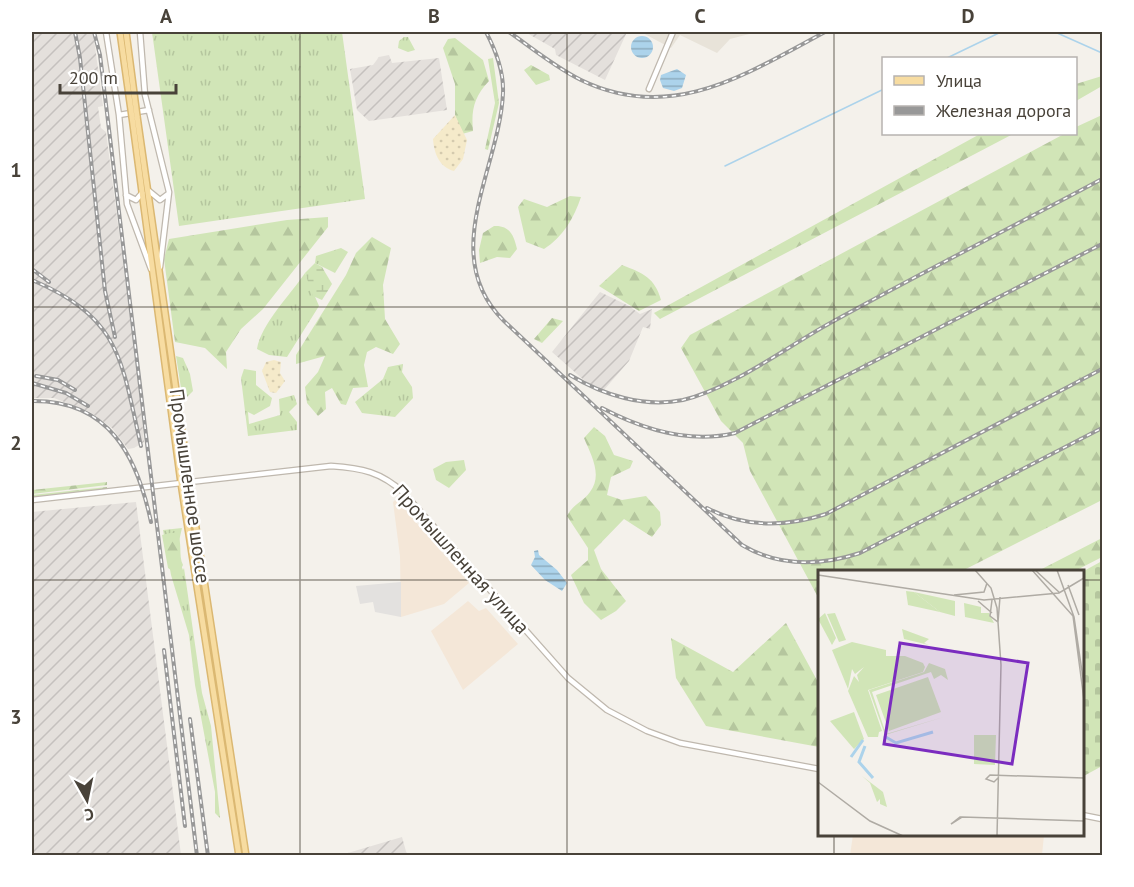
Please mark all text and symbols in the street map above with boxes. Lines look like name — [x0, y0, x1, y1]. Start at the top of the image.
text: A — [160, 3, 173, 29]
text: B — [428, 3, 440, 29]
text: C — [694, 3, 706, 29]
text: D — [962, 3, 975, 29]
scale bar — [60, 57, 176, 95]
legend — [882, 57, 1077, 135]
text: 200 m — [69, 66, 118, 89]
text: Улица — [936, 69, 982, 92]
text: Железная дорога — [935, 99, 1071, 122]
text: 1 — [10, 157, 22, 183]
street label: Промышленное шоссе — [163, 387, 217, 585]
text: 2 — [10, 430, 22, 456]
street label: Промышленная улица — [387, 479, 535, 639]
inset map — [818, 570, 1083, 836]
text: 3 — [10, 704, 22, 730]
north arrow — [57, 770, 117, 830]
text: С — [83, 804, 95, 825]

